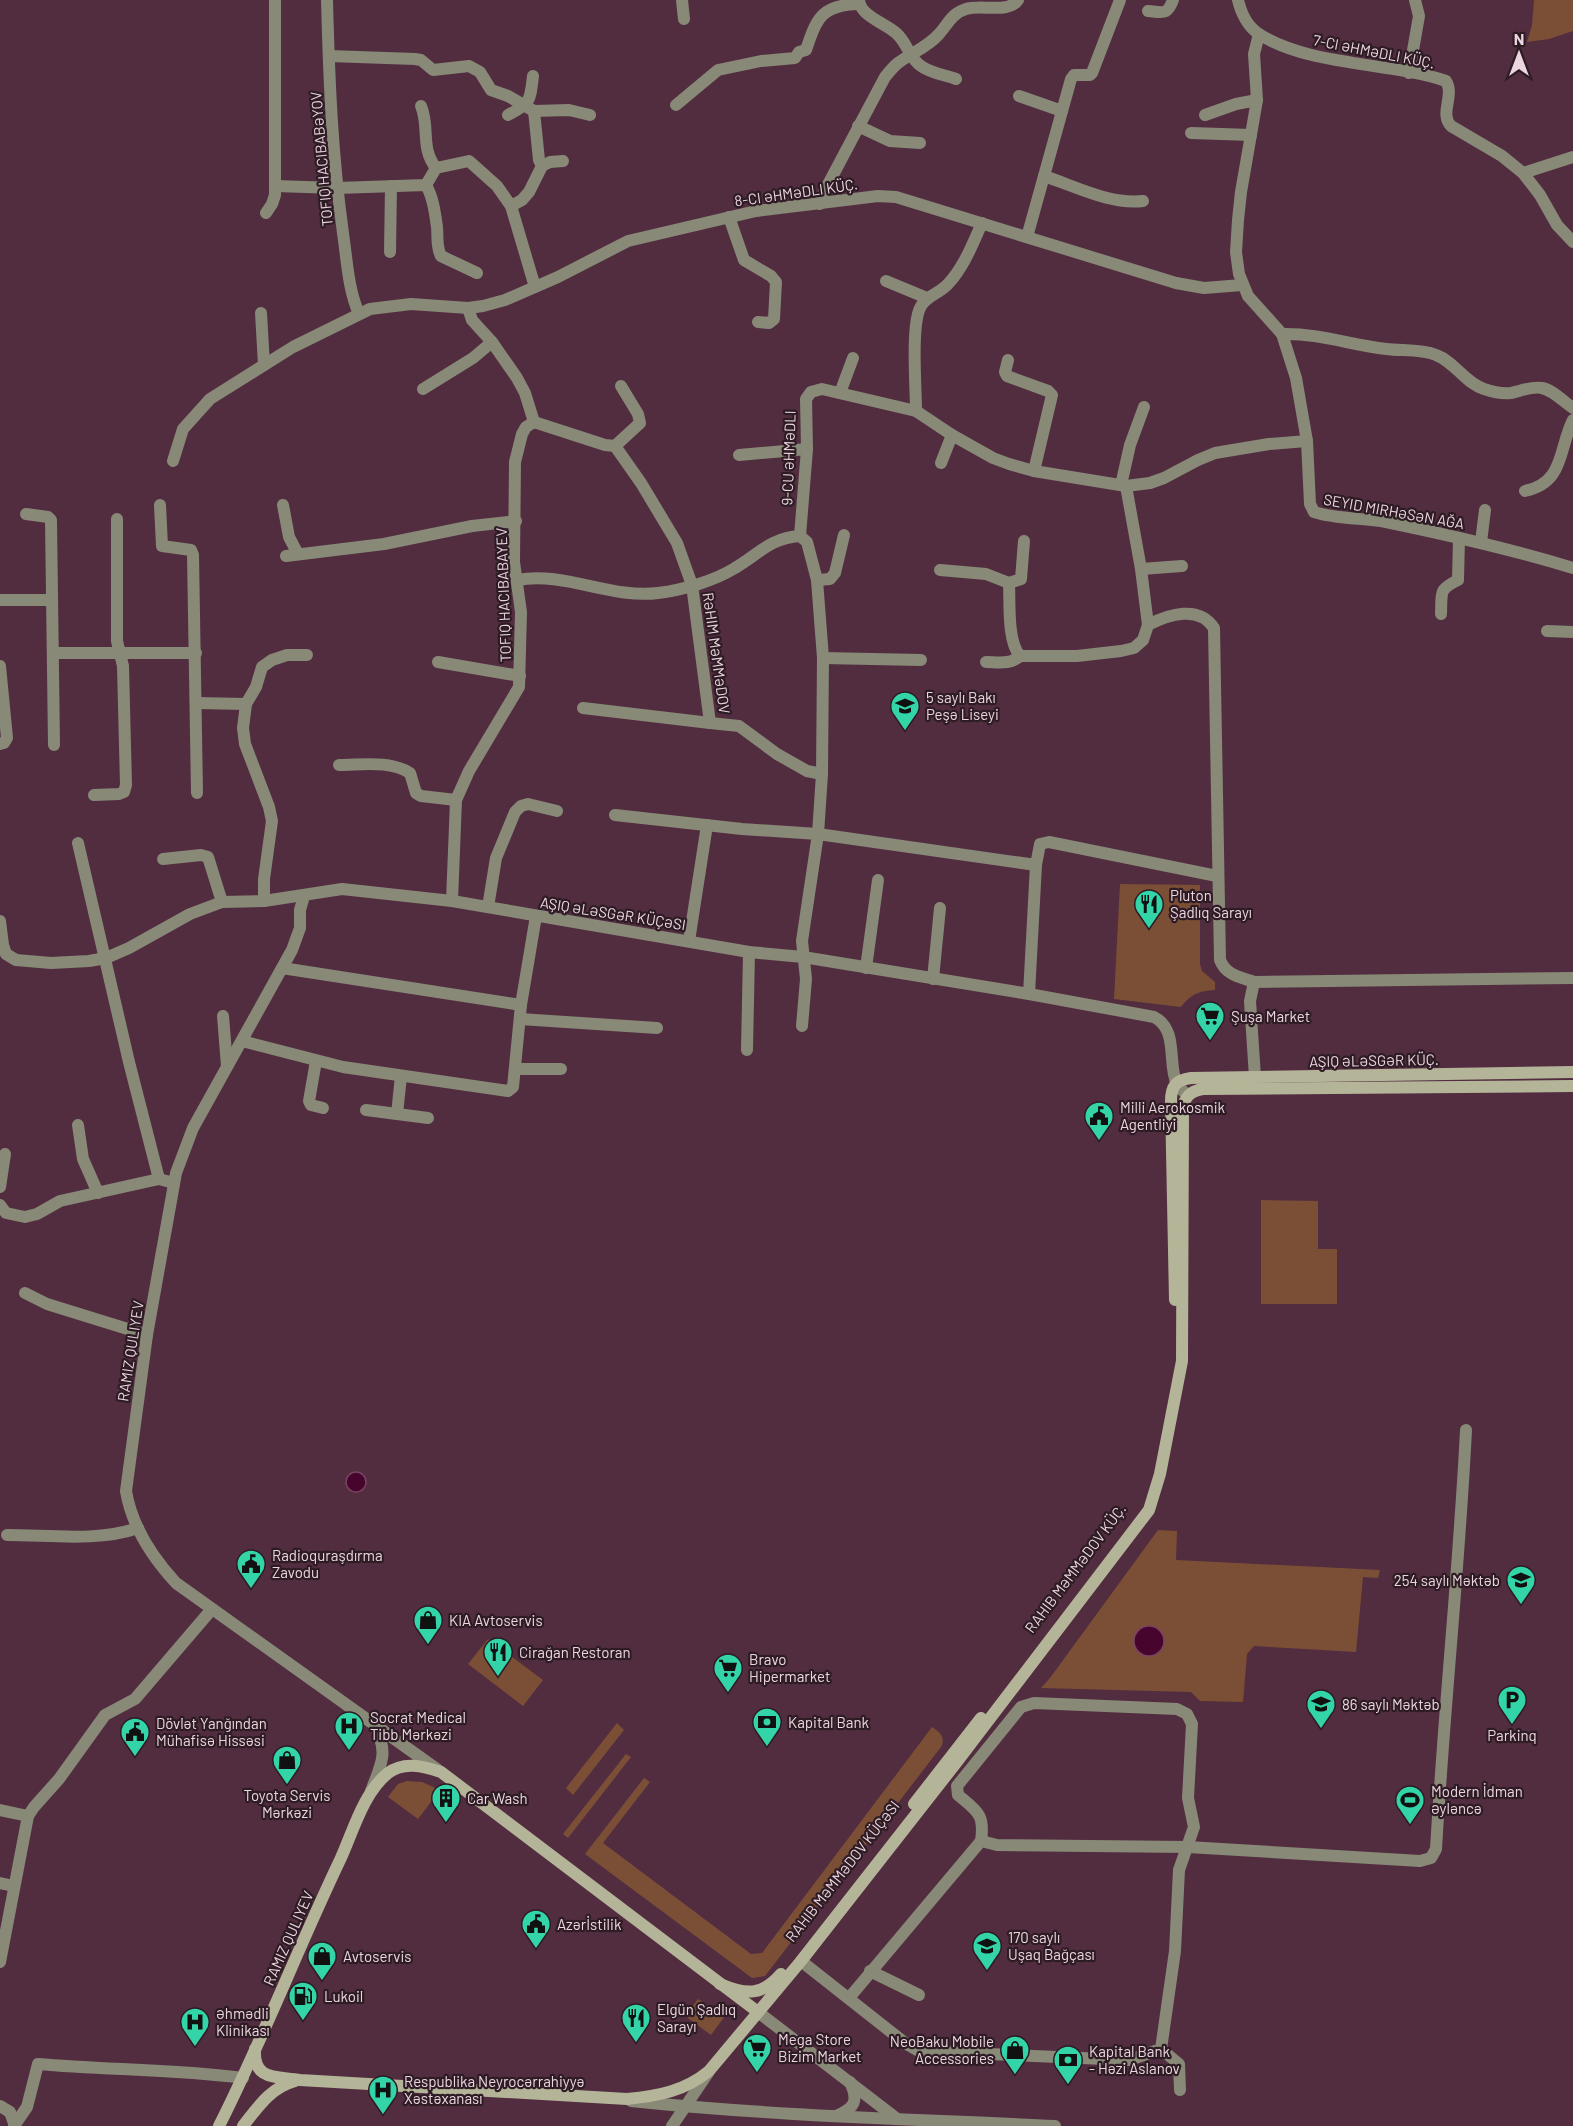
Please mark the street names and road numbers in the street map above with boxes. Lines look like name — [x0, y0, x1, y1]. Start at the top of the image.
street label: 7-CI ƏHMƏDLI KÜÇ. — [1312, 30, 1436, 72]
street label: TOFIQ HACIBABƏYOV — [306, 91, 336, 227]
street label: 8-CI ƏHMƏDLI KÜÇ. — [733, 174, 859, 210]
street label: 9-CU ƏHMƏDLI — [777, 410, 799, 506]
street label: SEYID MIRHƏSƏN AĞA — [1322, 490, 1466, 532]
street label: TOFIQ HACIBABAYEV — [492, 527, 514, 663]
street label: RƏHIM MƏMMƏDOV — [700, 591, 734, 715]
street label: AŞIQ ƏLƏSGƏR KÜÇƏSI — [539, 893, 687, 933]
street label: AŞIQ ƏLƏSGƏR KÜÇ. — [1309, 1050, 1439, 1070]
street label: RAMIZ QULIYEV — [113, 1299, 147, 1403]
street label: RAHIB MƏMMƏDOV KÜÇ. — [1021, 1500, 1129, 1636]
street label: RAHIB MƏMMƏDOV KÜÇƏSI — [781, 1797, 903, 1945]
street label: RAMIZ QULIYEV — [259, 1888, 317, 1988]

